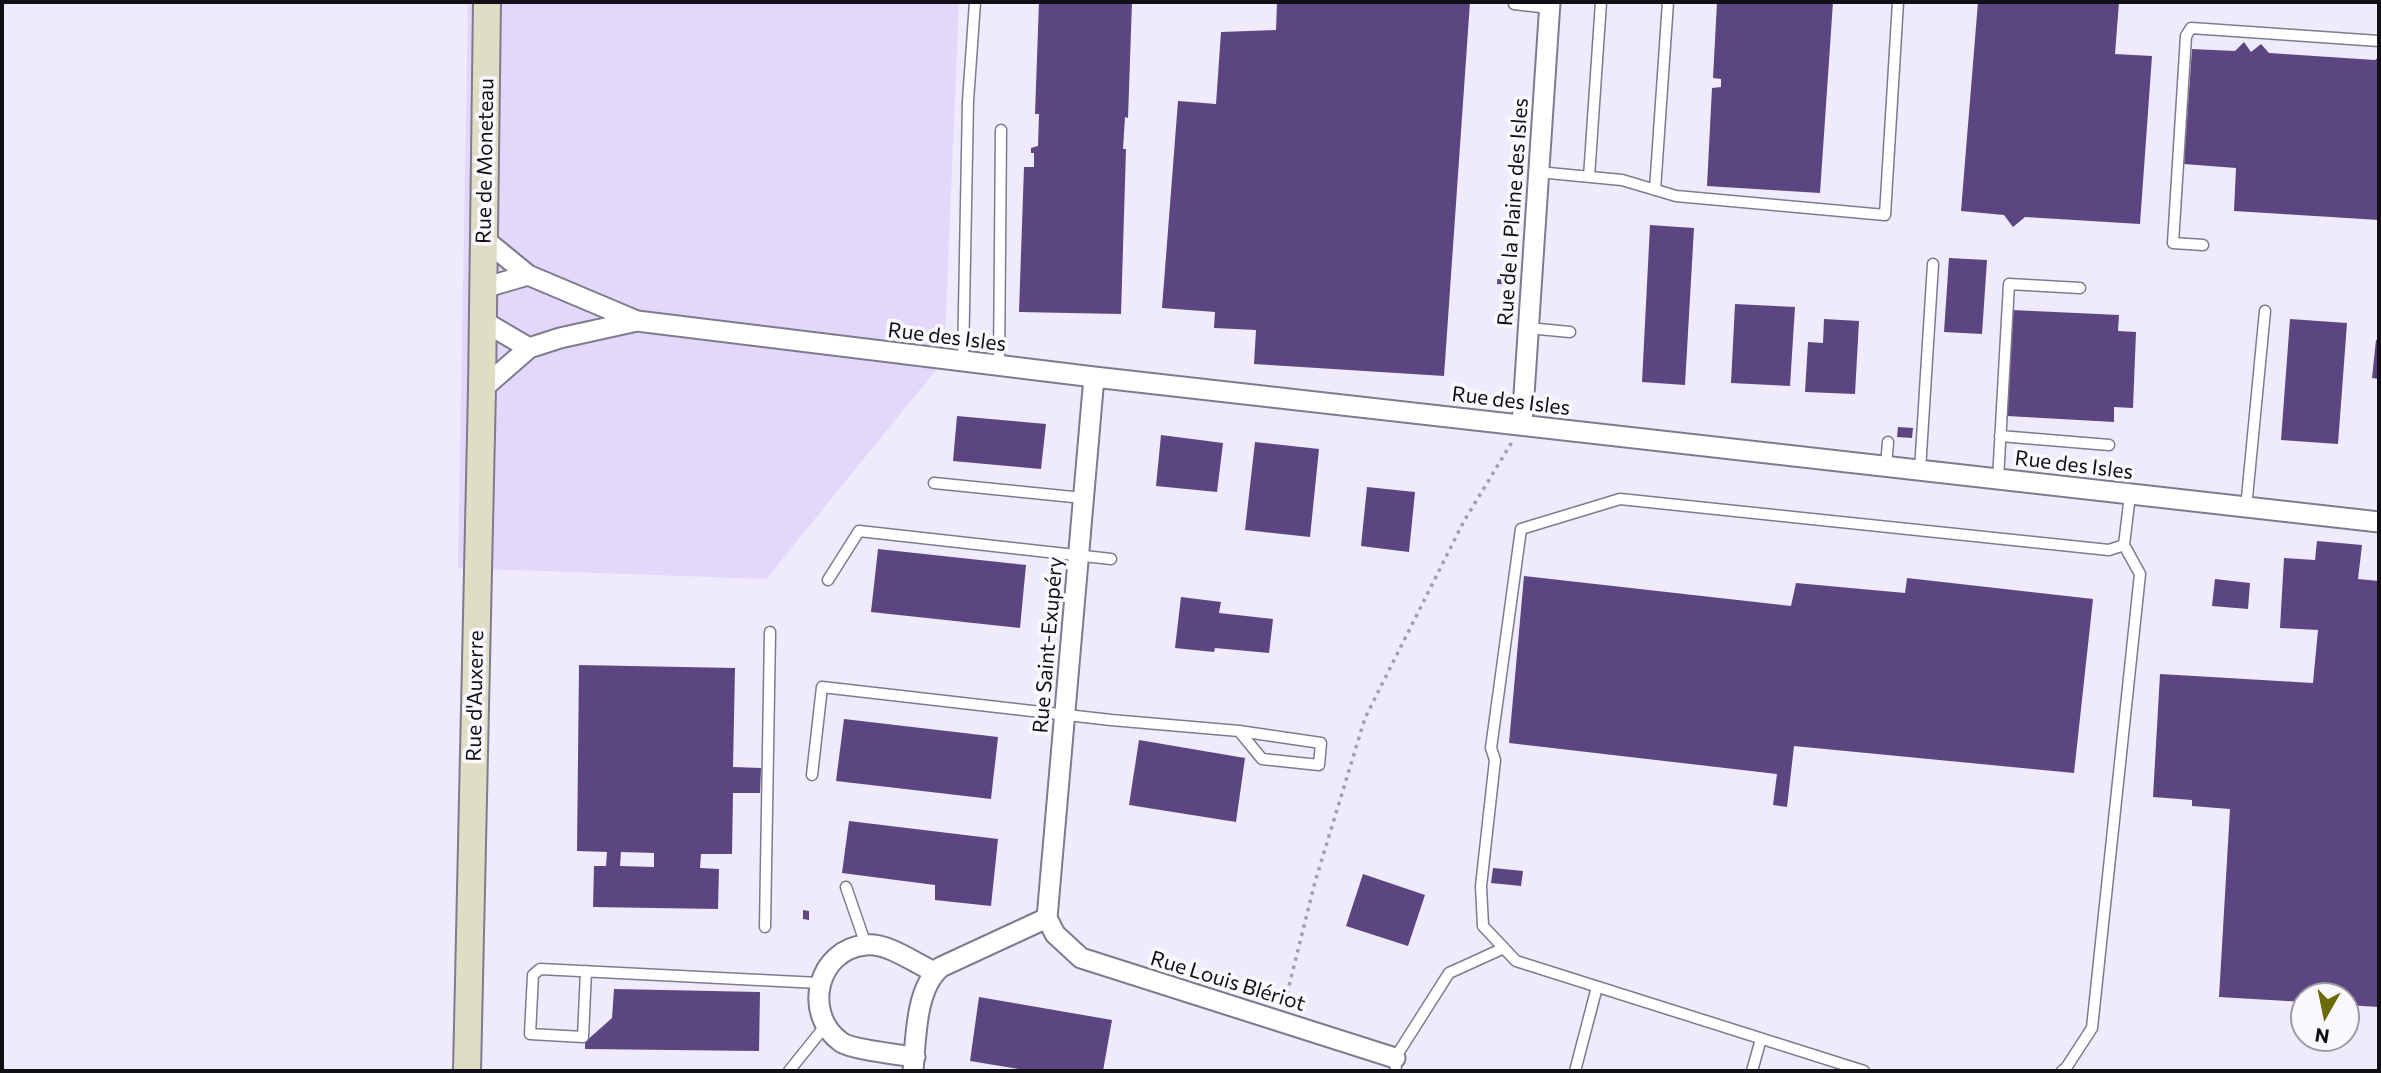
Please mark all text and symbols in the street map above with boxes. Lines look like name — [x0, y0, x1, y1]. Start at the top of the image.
street label: Rue de Moneteau — [471, 78, 499, 244]
street label: Rue de la Plaine des Isles — [1492, 97, 1534, 327]
street label: Rue des Isles — [886, 317, 1008, 357]
street label: Rue des Isles — [1450, 381, 1572, 421]
street label: Rue des Isles — [2013, 445, 2135, 485]
street label: Rue Saint-Exupéry — [1028, 556, 1068, 734]
street label: Rue d'Auxerre — [461, 630, 489, 762]
street label: Rue Louis Blériot — [1147, 945, 1309, 1017]
north arrow — [2290, 982, 2360, 1052]
text: N — [2313, 1024, 2331, 1049]

